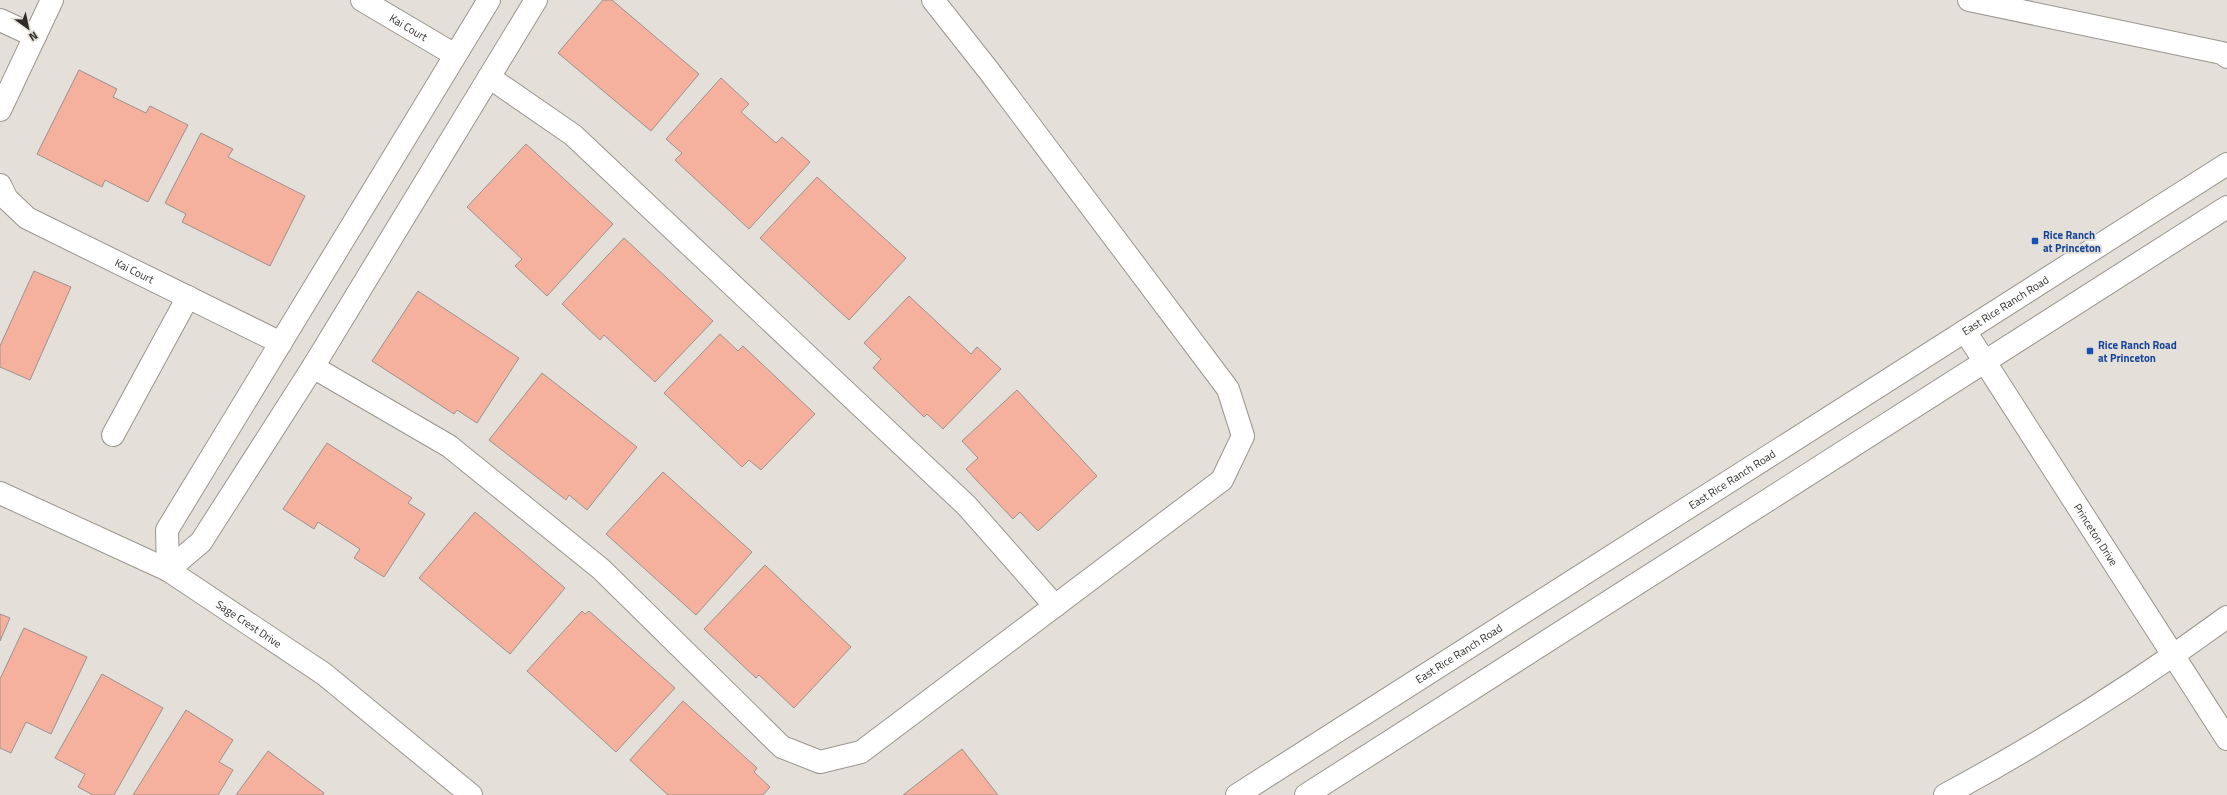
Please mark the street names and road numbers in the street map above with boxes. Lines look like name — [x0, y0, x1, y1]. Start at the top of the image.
street label: Kai Court — [386, 10, 431, 45]
street label: Kai Court — [112, 254, 157, 287]
street label: East Rice Ranch Road — [1959, 272, 2052, 339]
street label: East Rice Ranch Road — [1685, 446, 1779, 513]
street label: Princeton Drive — [2070, 500, 2122, 569]
street label: Sage Crest Drive — [213, 596, 285, 652]
street label: East Rice Ranch Road — [1412, 620, 1505, 687]

